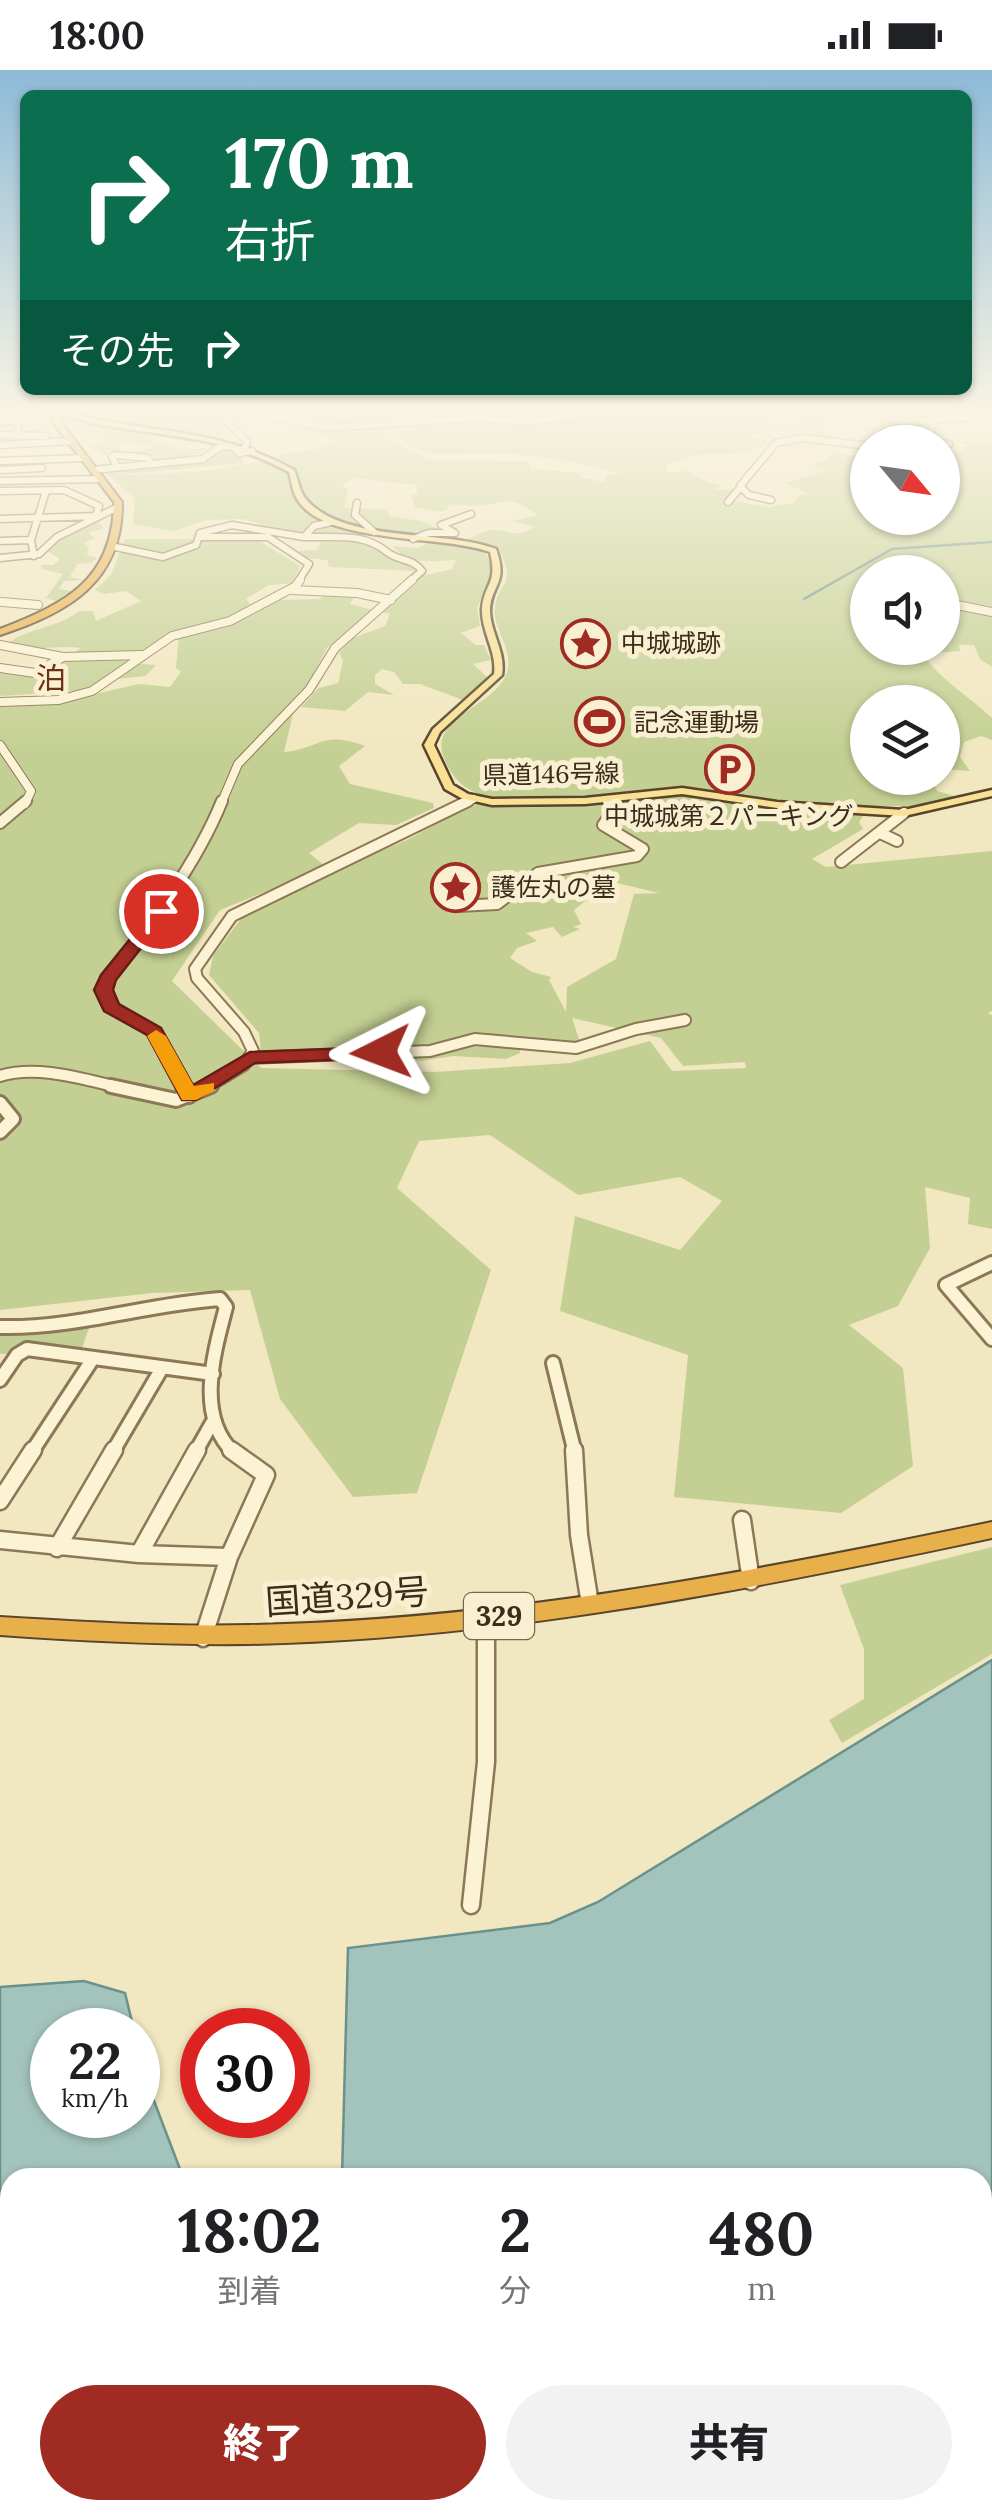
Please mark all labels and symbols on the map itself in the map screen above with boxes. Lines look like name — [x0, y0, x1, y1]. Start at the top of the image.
north arrow — [850, 425, 960, 535]
place icon: 中城城跡 — [560, 617, 612, 669]
place label: 中城城跡 — [621, 627, 721, 659]
district label: 泊 — [36, 659, 66, 697]
sports icon: 記念運動場 — [573, 696, 625, 748]
place label: 記念運動場 — [634, 706, 759, 738]
parking icon: 中城城第２パーキング — [703, 744, 755, 796]
street label: 県道146号線 — [482, 757, 620, 791]
place label: 中城城第２パーキング — [604, 800, 854, 832]
place icon: 護佐丸の墓 — [430, 861, 482, 913]
pin — [119, 869, 204, 954]
place label: 護佐丸の墓 — [491, 871, 616, 903]
position arrow — [329, 1000, 433, 1104]
street label: 国道329号 — [264, 1568, 430, 1625]
road number: 329 — [464, 1593, 534, 1639]
speed limit sign: 30 — [180, 2008, 310, 2138]

